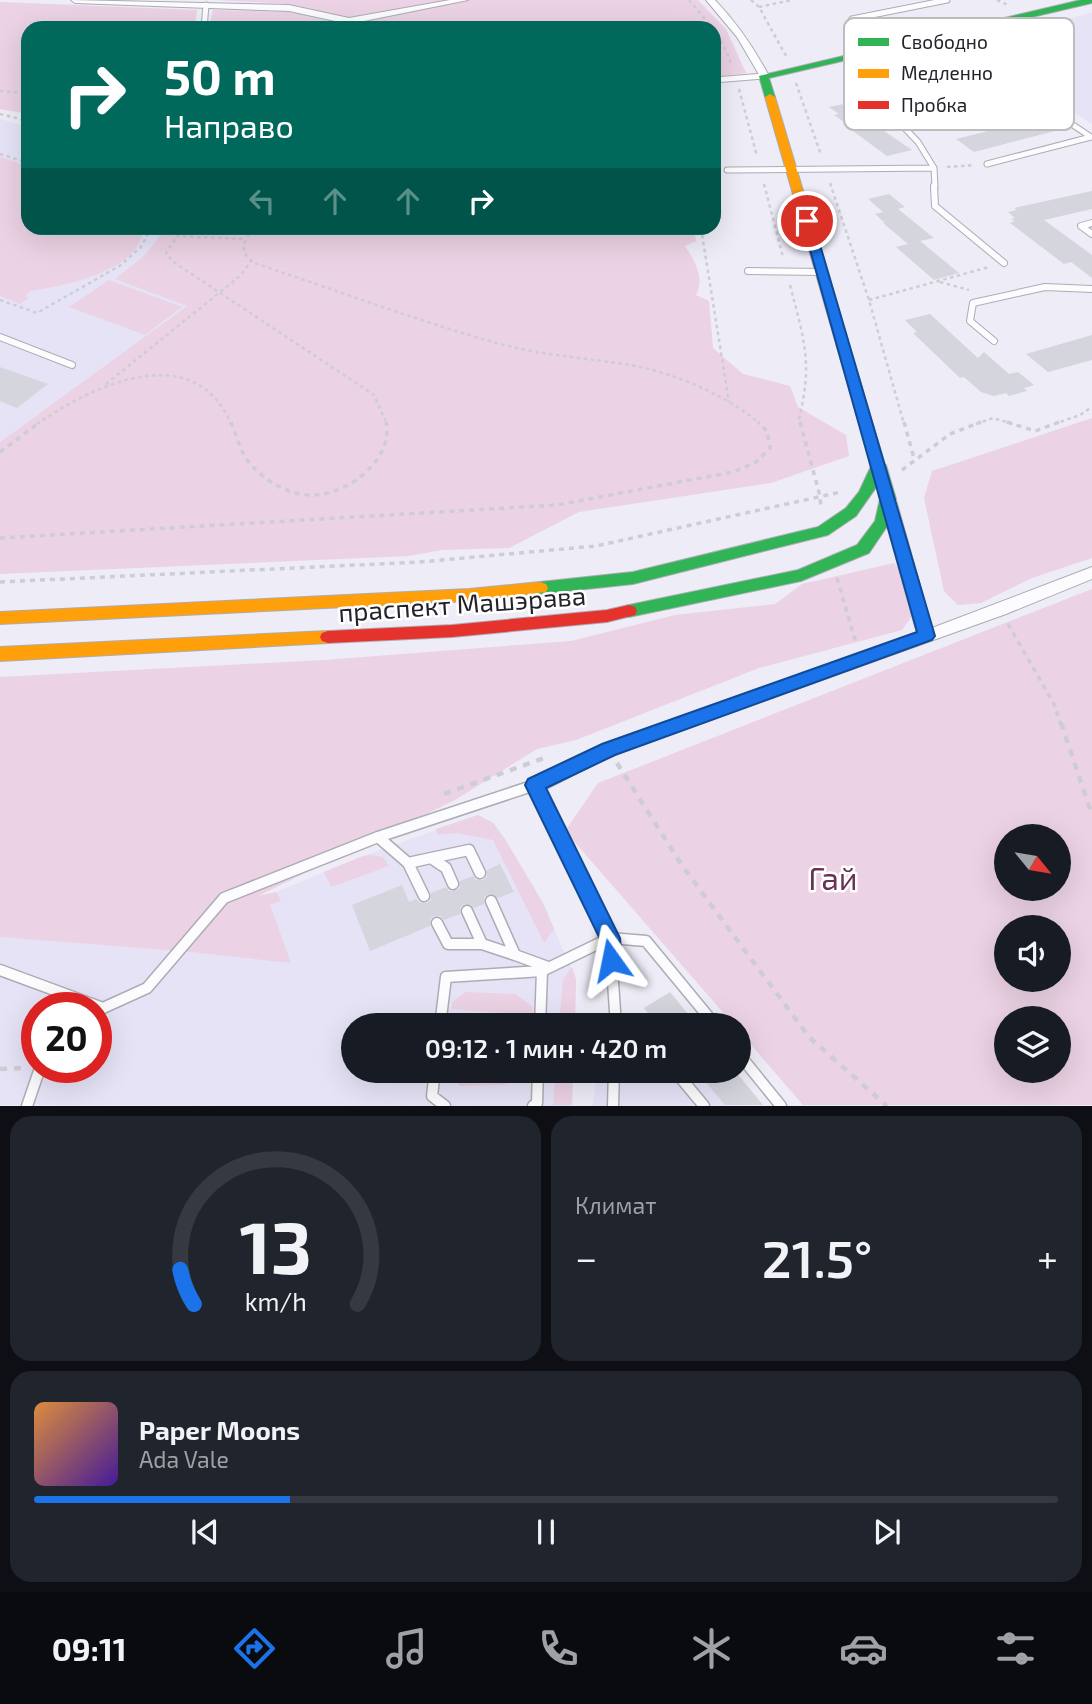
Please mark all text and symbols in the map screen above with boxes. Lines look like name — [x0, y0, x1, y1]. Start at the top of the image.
legend — [844, 18, 1074, 130]
text: Свободно — [901, 30, 988, 53]
text: 50 m — [164, 46, 276, 105]
icon: right — [49, 49, 140, 140]
text: Медленно — [901, 61, 993, 84]
text: Пробка — [901, 93, 967, 116]
text: Направо — [164, 106, 294, 144]
icon: left — [243, 182, 281, 220]
icon: ahead — [316, 182, 354, 220]
icon: ahead — [389, 182, 427, 220]
icon: right — [462, 182, 500, 220]
pin — [777, 191, 837, 251]
icon: arrive — [788, 202, 826, 240]
street label: праспект Машэрава — [337, 579, 587, 627]
north arrow — [994, 824, 1071, 901]
map controls — [994, 824, 1071, 1083]
park label: Гай — [808, 858, 858, 896]
button: sound — [994, 915, 1071, 992]
position arrow — [574, 923, 648, 997]
speed limit sign: 20 — [21, 992, 112, 1083]
button: layers — [994, 1006, 1071, 1083]
text: 09:12 · 1 мин · 420 m — [425, 1032, 667, 1063]
text: Климат — [575, 1191, 656, 1219]
text: 13 — [239, 1202, 312, 1290]
text: 21.5° — [762, 1226, 872, 1288]
text: − — [575, 1234, 597, 1280]
text: + — [1037, 1234, 1058, 1280]
text: km/h — [244, 1286, 307, 1316]
text: Paper Moons — [139, 1414, 300, 1445]
text: Ada Vale — [139, 1445, 229, 1473]
icon: previous — [186, 1513, 224, 1551]
icon: pause — [527, 1513, 565, 1551]
icon: next — [868, 1513, 906, 1551]
icon: directions — [230, 1624, 279, 1673]
icon: music — [382, 1624, 431, 1673]
icon: phone — [534, 1624, 583, 1673]
icon: climate — [687, 1624, 736, 1673]
icon: car — [839, 1624, 888, 1673]
icon: filters — [991, 1624, 1040, 1673]
text: 09:11 — [52, 1629, 127, 1667]

